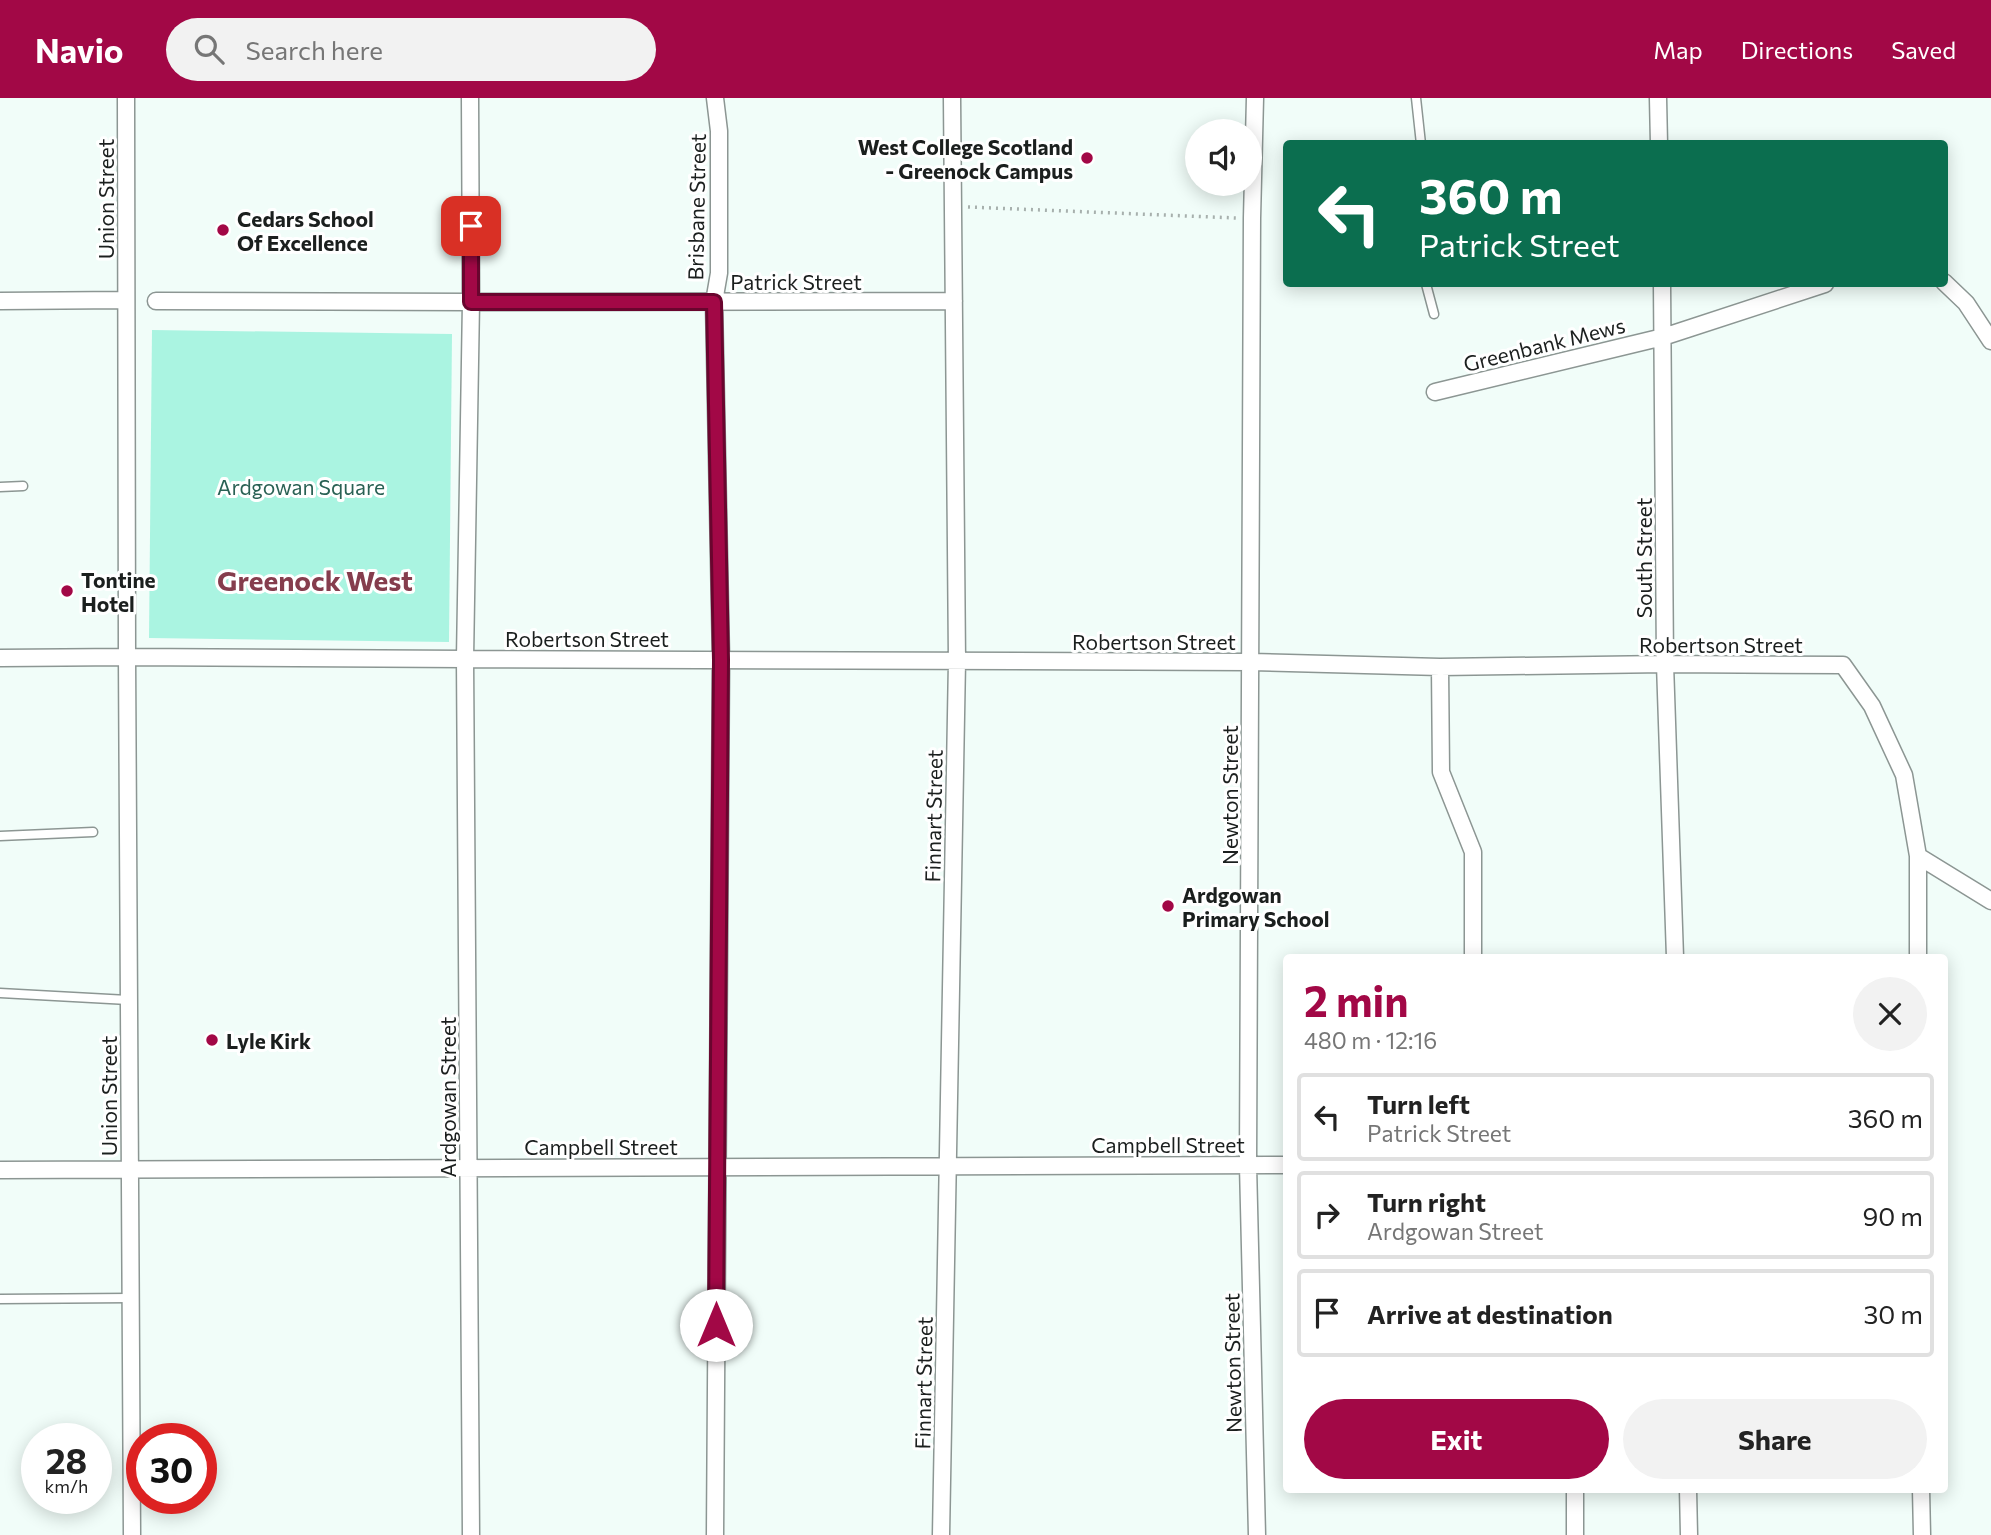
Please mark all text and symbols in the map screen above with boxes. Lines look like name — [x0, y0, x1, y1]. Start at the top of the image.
search box — [166, 18, 656, 81]
text: Navio — [35, 29, 124, 70]
icon: search — [190, 30, 228, 68]
text: Search here — [246, 34, 383, 65]
text: Map — [1653, 35, 1703, 64]
text: Directions — [1741, 35, 1853, 64]
text: Saved — [1891, 35, 1956, 64]
map controls — [1185, 119, 1262, 196]
button: sound — [1185, 119, 1262, 196]
street label: Brisbane Street — [682, 133, 710, 281]
place label: West College Scotland - Greenock Campus — [858, 134, 1073, 183]
street label: Union Street — [93, 139, 118, 259]
marker: West College Scotland - Greenock Campus — [1079, 150, 1095, 166]
text: 360 m — [1419, 164, 1562, 224]
icon: left — [1304, 168, 1395, 259]
pin — [441, 196, 501, 256]
place label: Cedars School Of Excellence — [237, 206, 374, 255]
icon: arrive — [452, 207, 490, 245]
marker: Cedars School Of Excellence — [215, 222, 231, 238]
text: Patrick Street — [1419, 224, 1620, 264]
street label: Patrick Street — [730, 269, 862, 294]
street label: Greenbank Mews — [1461, 312, 1627, 376]
park label: Ardgowan Square — [217, 474, 385, 499]
street label: South Street — [1631, 498, 1656, 618]
district label: Greenock West — [217, 563, 413, 597]
place label: Tontine Hotel — [81, 567, 156, 616]
marker: Tontine Hotel — [59, 583, 75, 599]
street label: Robertson Street — [505, 626, 669, 651]
street label: Robertson Street — [1072, 629, 1236, 654]
street label: Robertson Street — [1639, 632, 1803, 657]
street label: Newton Street — [1217, 725, 1242, 865]
street label: Finnart Street — [919, 749, 947, 883]
place label: Ardgowan Primary School — [1182, 882, 1329, 931]
marker: Ardgowan Primary School — [1160, 898, 1176, 914]
text: 2 min — [1304, 974, 1409, 1026]
button: close — [1853, 977, 1927, 1051]
street label: Ardgowan Street — [435, 1017, 460, 1178]
text: 480 m · 12:16 — [1304, 1026, 1437, 1054]
place label: Lyle Kirk — [226, 1028, 311, 1053]
marker: Lyle Kirk — [204, 1032, 220, 1048]
street label: Union Street — [96, 1036, 121, 1156]
text: Turn left — [1367, 1088, 1470, 1119]
icon: left — [1308, 1098, 1346, 1136]
text: 360 m — [1848, 1102, 1923, 1133]
text: Patrick Street — [1367, 1119, 1511, 1147]
street label: Campbell Street — [1091, 1132, 1245, 1157]
street label: Campbell Street — [524, 1134, 678, 1159]
text: Turn right — [1367, 1186, 1486, 1217]
icon: right — [1308, 1196, 1346, 1234]
text: 90 m — [1863, 1200, 1923, 1231]
text: Ardgowan Street — [1367, 1217, 1543, 1245]
position arrow — [679, 1288, 753, 1362]
street label: Newton Street — [1218, 1293, 1246, 1433]
icon: arrive — [1308, 1294, 1346, 1332]
text: Arrive at destination — [1367, 1298, 1613, 1329]
text: 30 m — [1864, 1298, 1923, 1329]
street label: Finnart Street — [909, 1316, 937, 1450]
button: Exit — [1304, 1399, 1609, 1479]
button: Share — [1623, 1399, 1927, 1479]
speed limit sign: 30 — [126, 1423, 217, 1514]
text: 28 — [46, 1438, 87, 1481]
text: km/h — [45, 1475, 88, 1497]

